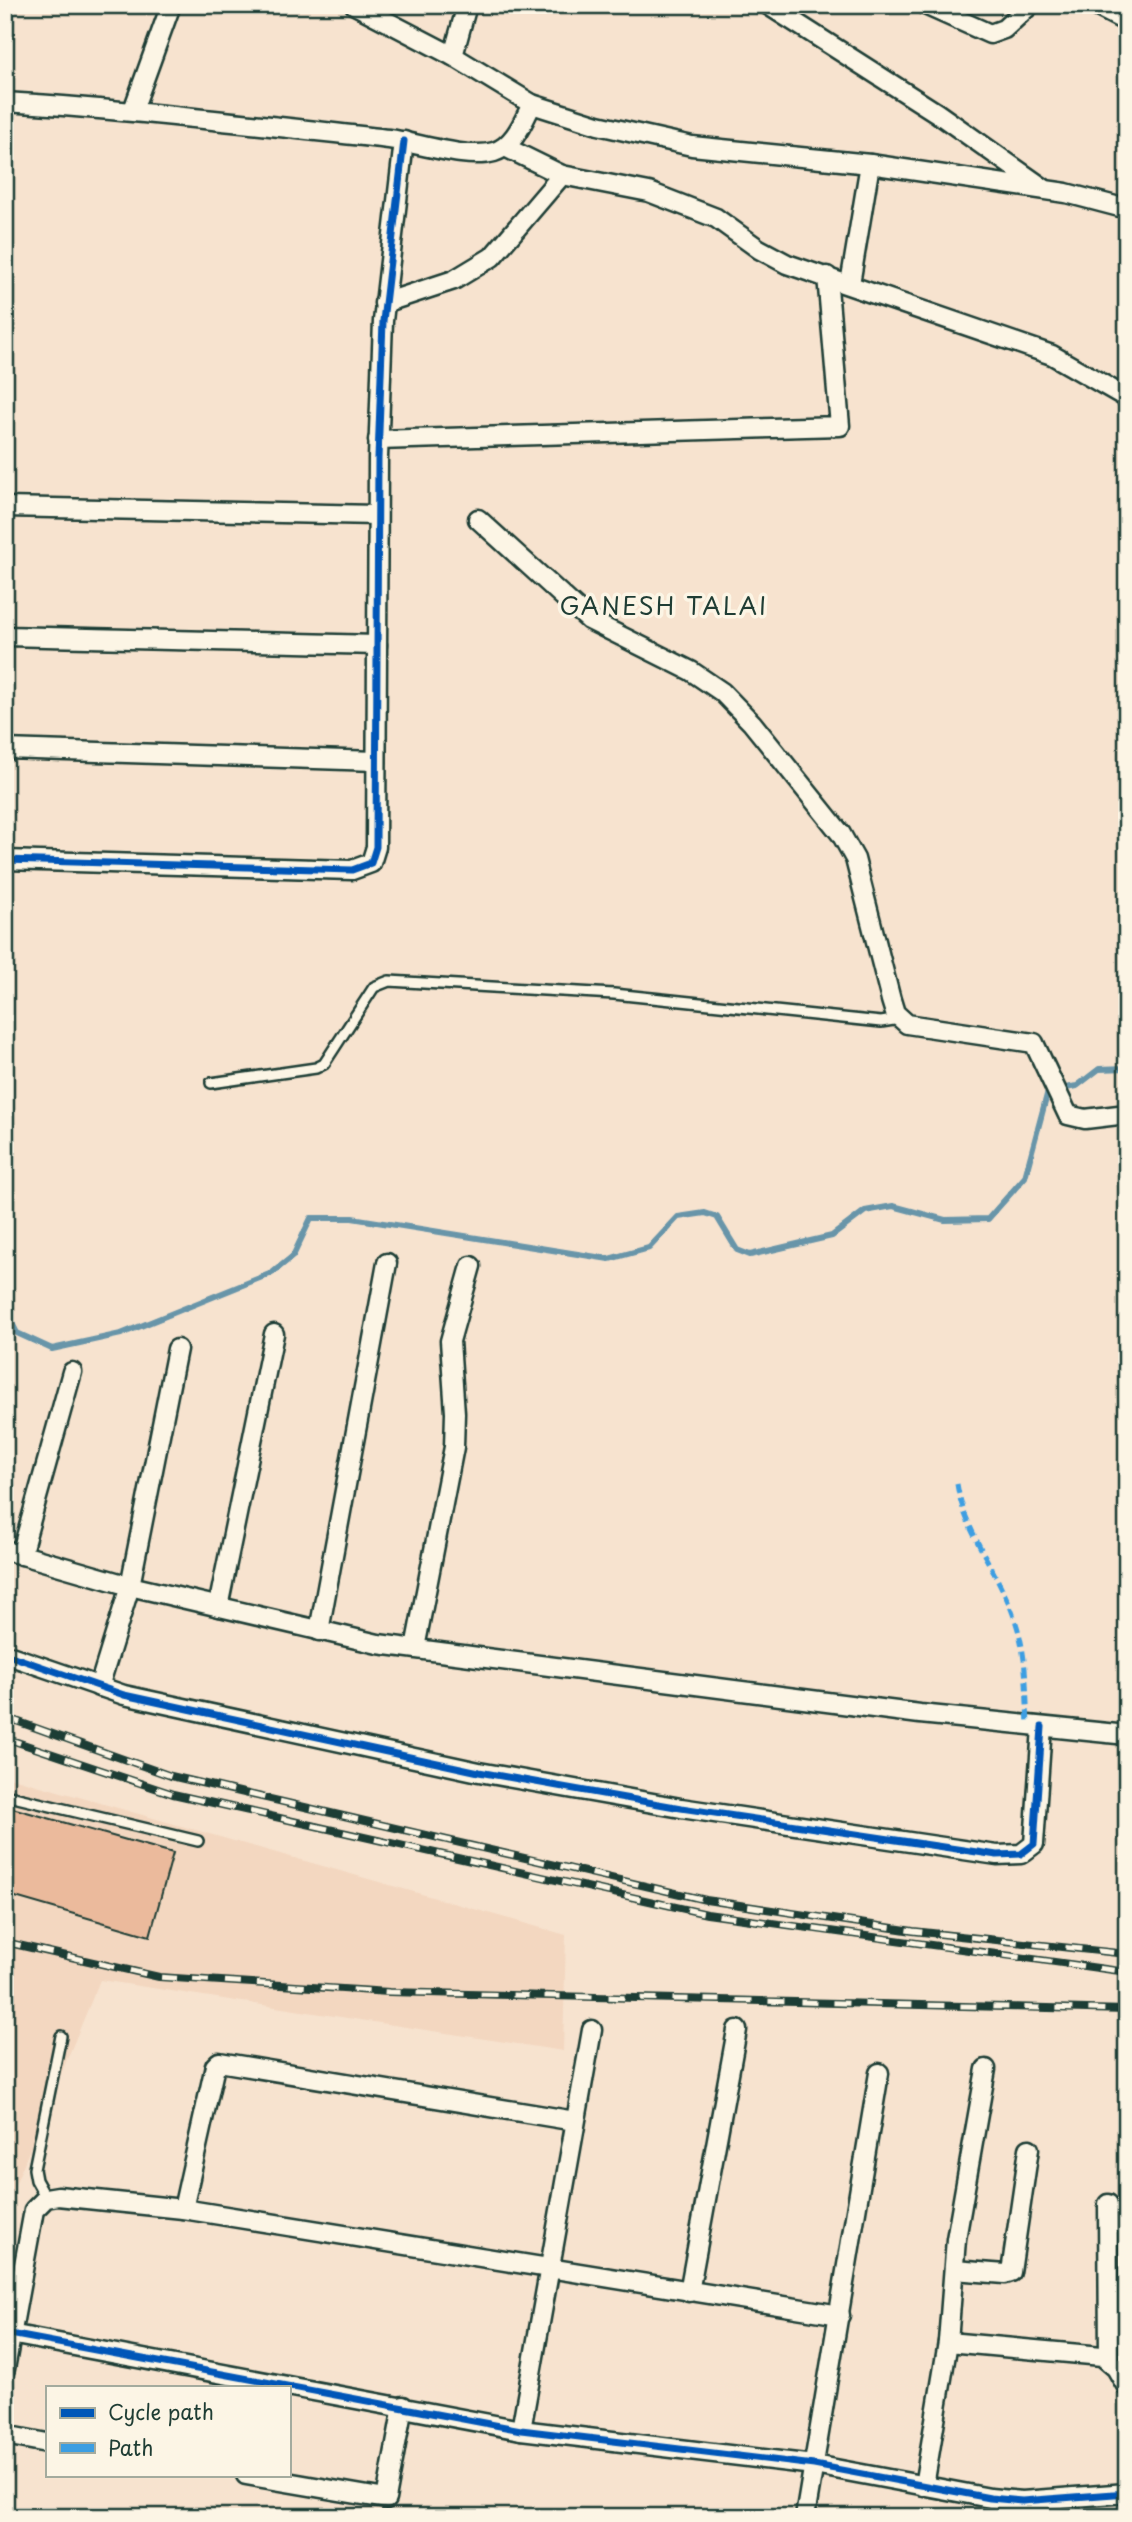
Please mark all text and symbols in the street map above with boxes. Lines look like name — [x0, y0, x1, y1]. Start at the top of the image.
district label: GANESH TALAI — [560, 587, 768, 623]
legend — [46, 2386, 290, 2476]
text: Cycle path — [108, 2395, 214, 2427]
text: Path — [108, 2431, 153, 2463]

